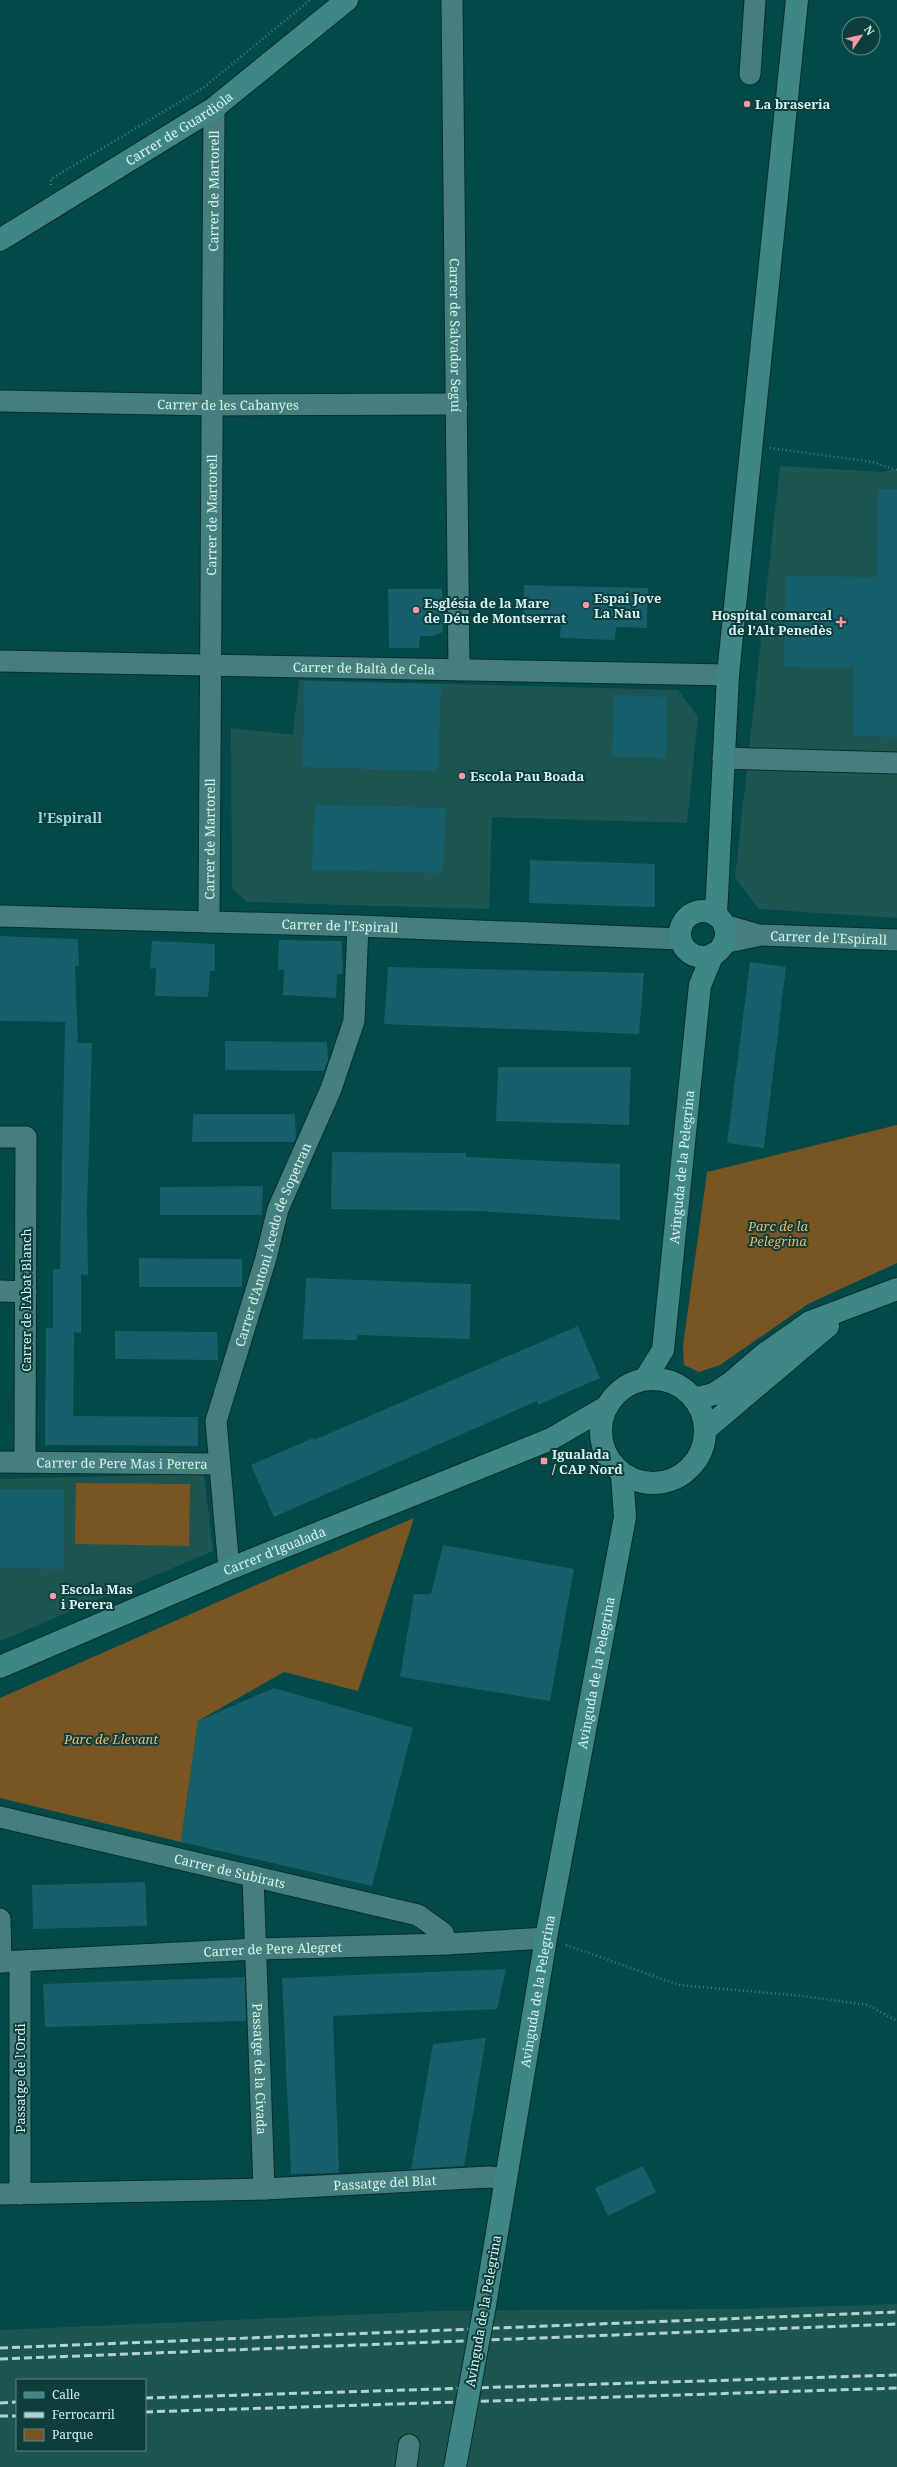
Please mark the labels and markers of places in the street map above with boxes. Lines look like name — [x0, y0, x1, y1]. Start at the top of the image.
place label: La braseria — [755, 95, 831, 113]
marker: La braseria — [742, 99, 752, 109]
place label: Espai Jove La Nau — [594, 589, 661, 622]
place label: Església de la Mare de Déu de Montserrat — [424, 594, 566, 627]
marker: Espai Jove La Nau — [581, 600, 591, 610]
marker: Església de la Mare de Déu de Montserrat — [411, 605, 421, 615]
place label: Hospital comarcal de l'Alt Penedès — [712, 606, 832, 639]
marker: Hospital comarcal de l'Alt Penedès — [835, 616, 847, 628]
place label: Escola Pau Boada — [470, 767, 584, 785]
marker: Escola Pau Boada — [457, 771, 467, 781]
place label: Igualada / CAP Nord — [552, 1445, 623, 1478]
marker: Igualada / CAP Nord — [539, 1456, 549, 1466]
place label: Escola Mas i Perera — [61, 1580, 133, 1613]
marker: Escola Mas i Perera — [48, 1591, 58, 1601]

